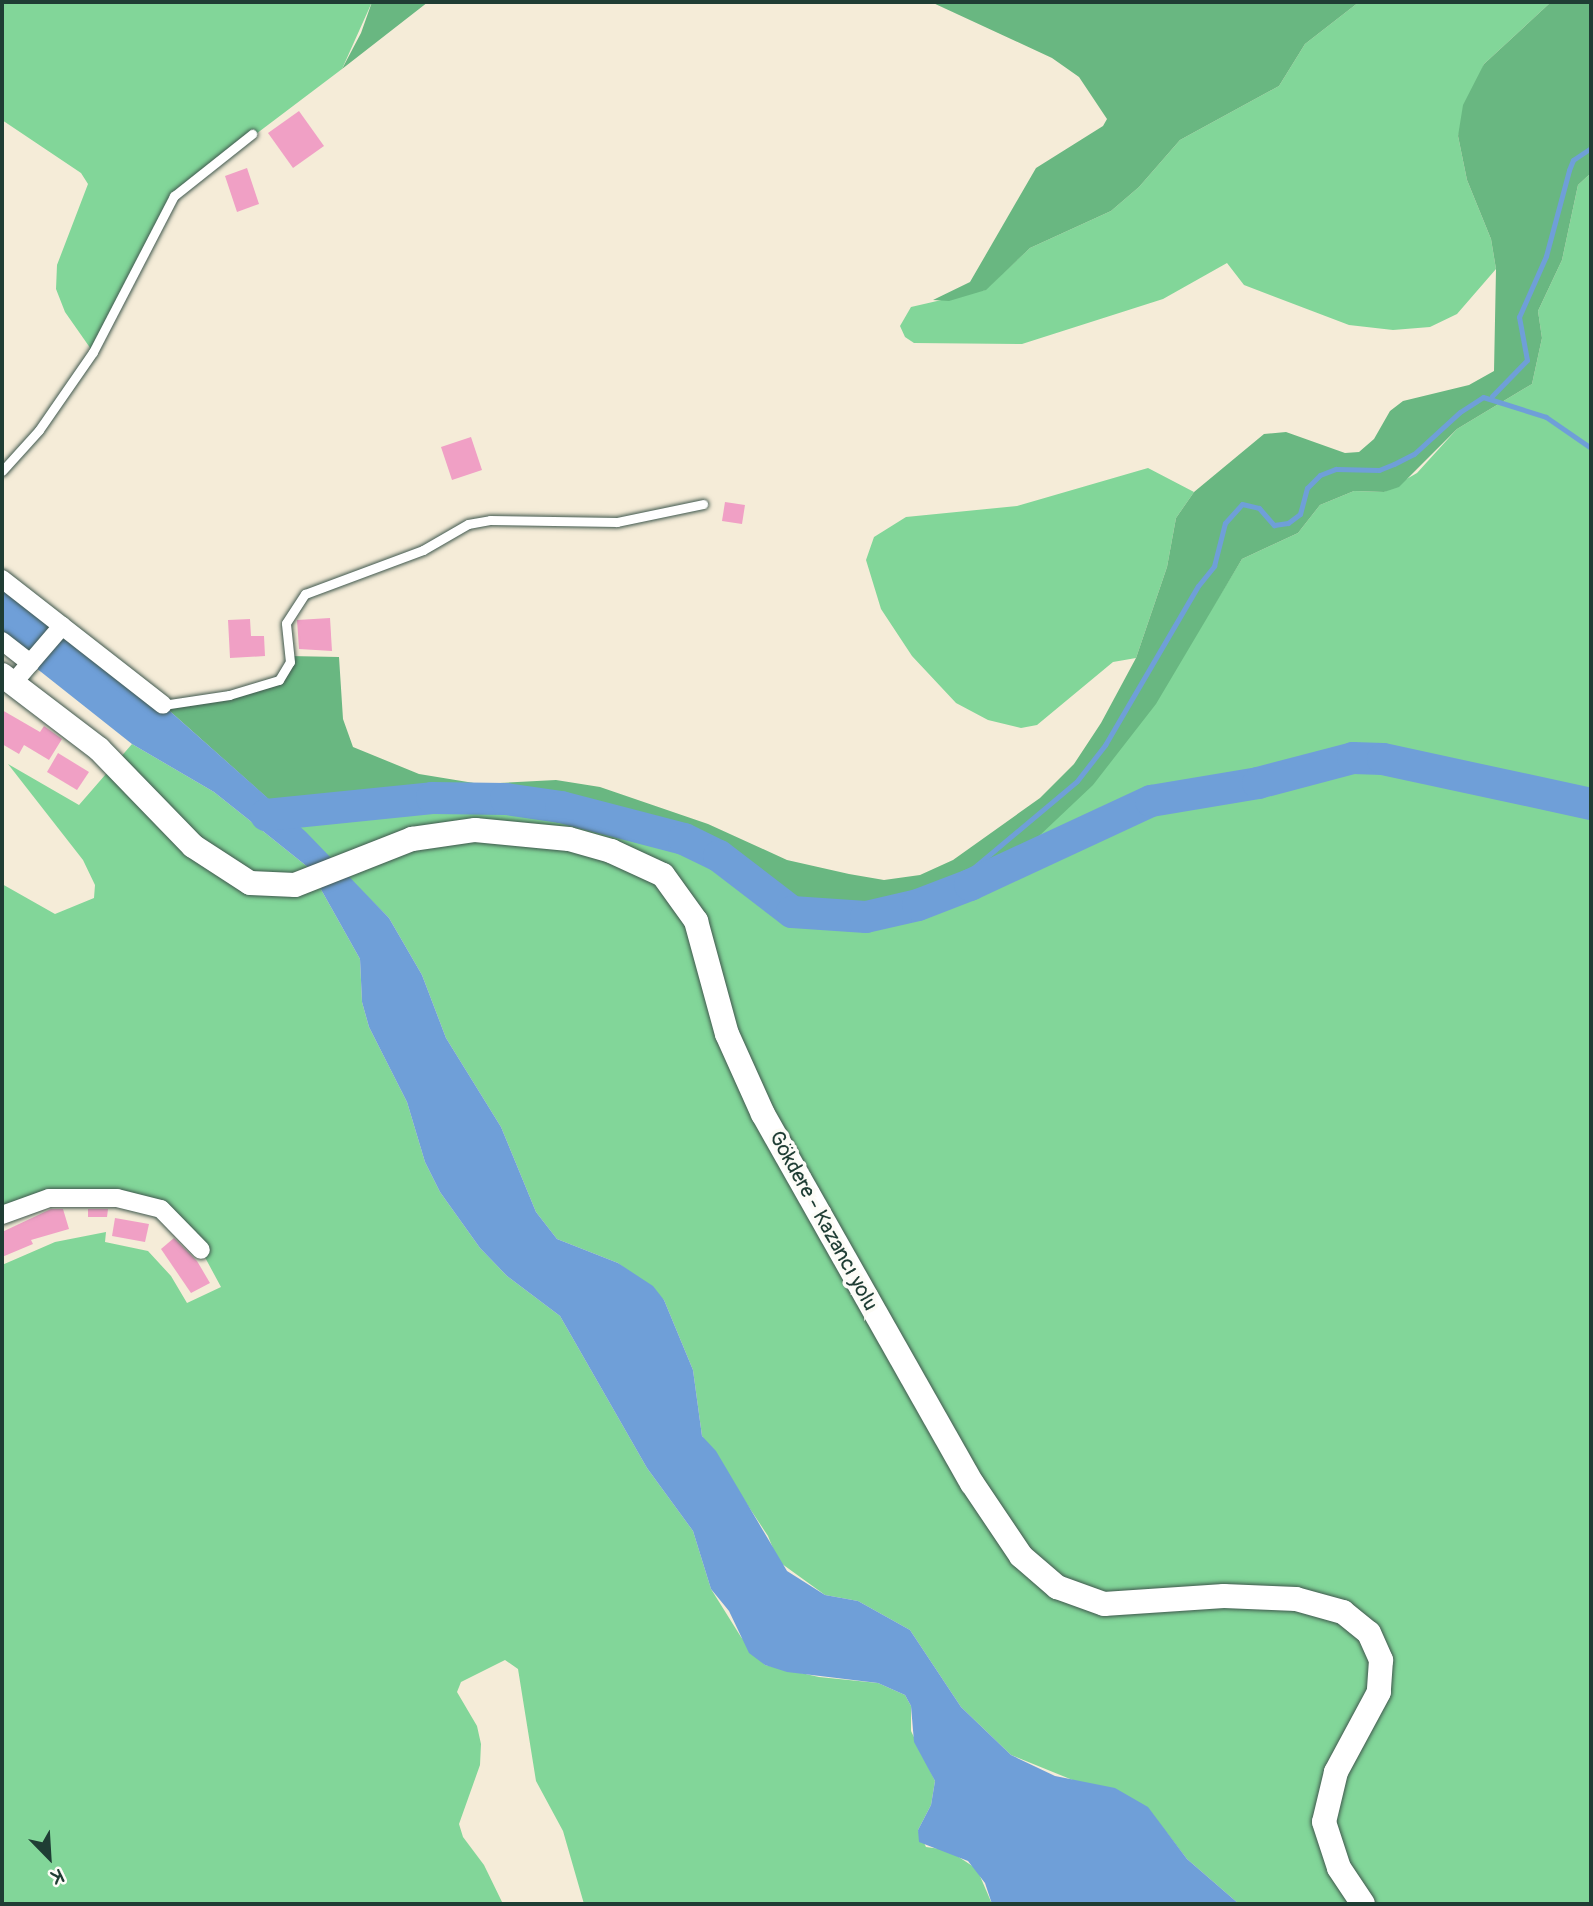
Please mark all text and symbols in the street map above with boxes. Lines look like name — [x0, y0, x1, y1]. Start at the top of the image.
street label: Gökdere - Kazancı yolu — [763, 1127, 883, 1315]
north arrow — [14, 1822, 84, 1892]
text: K — [47, 1863, 68, 1889]

